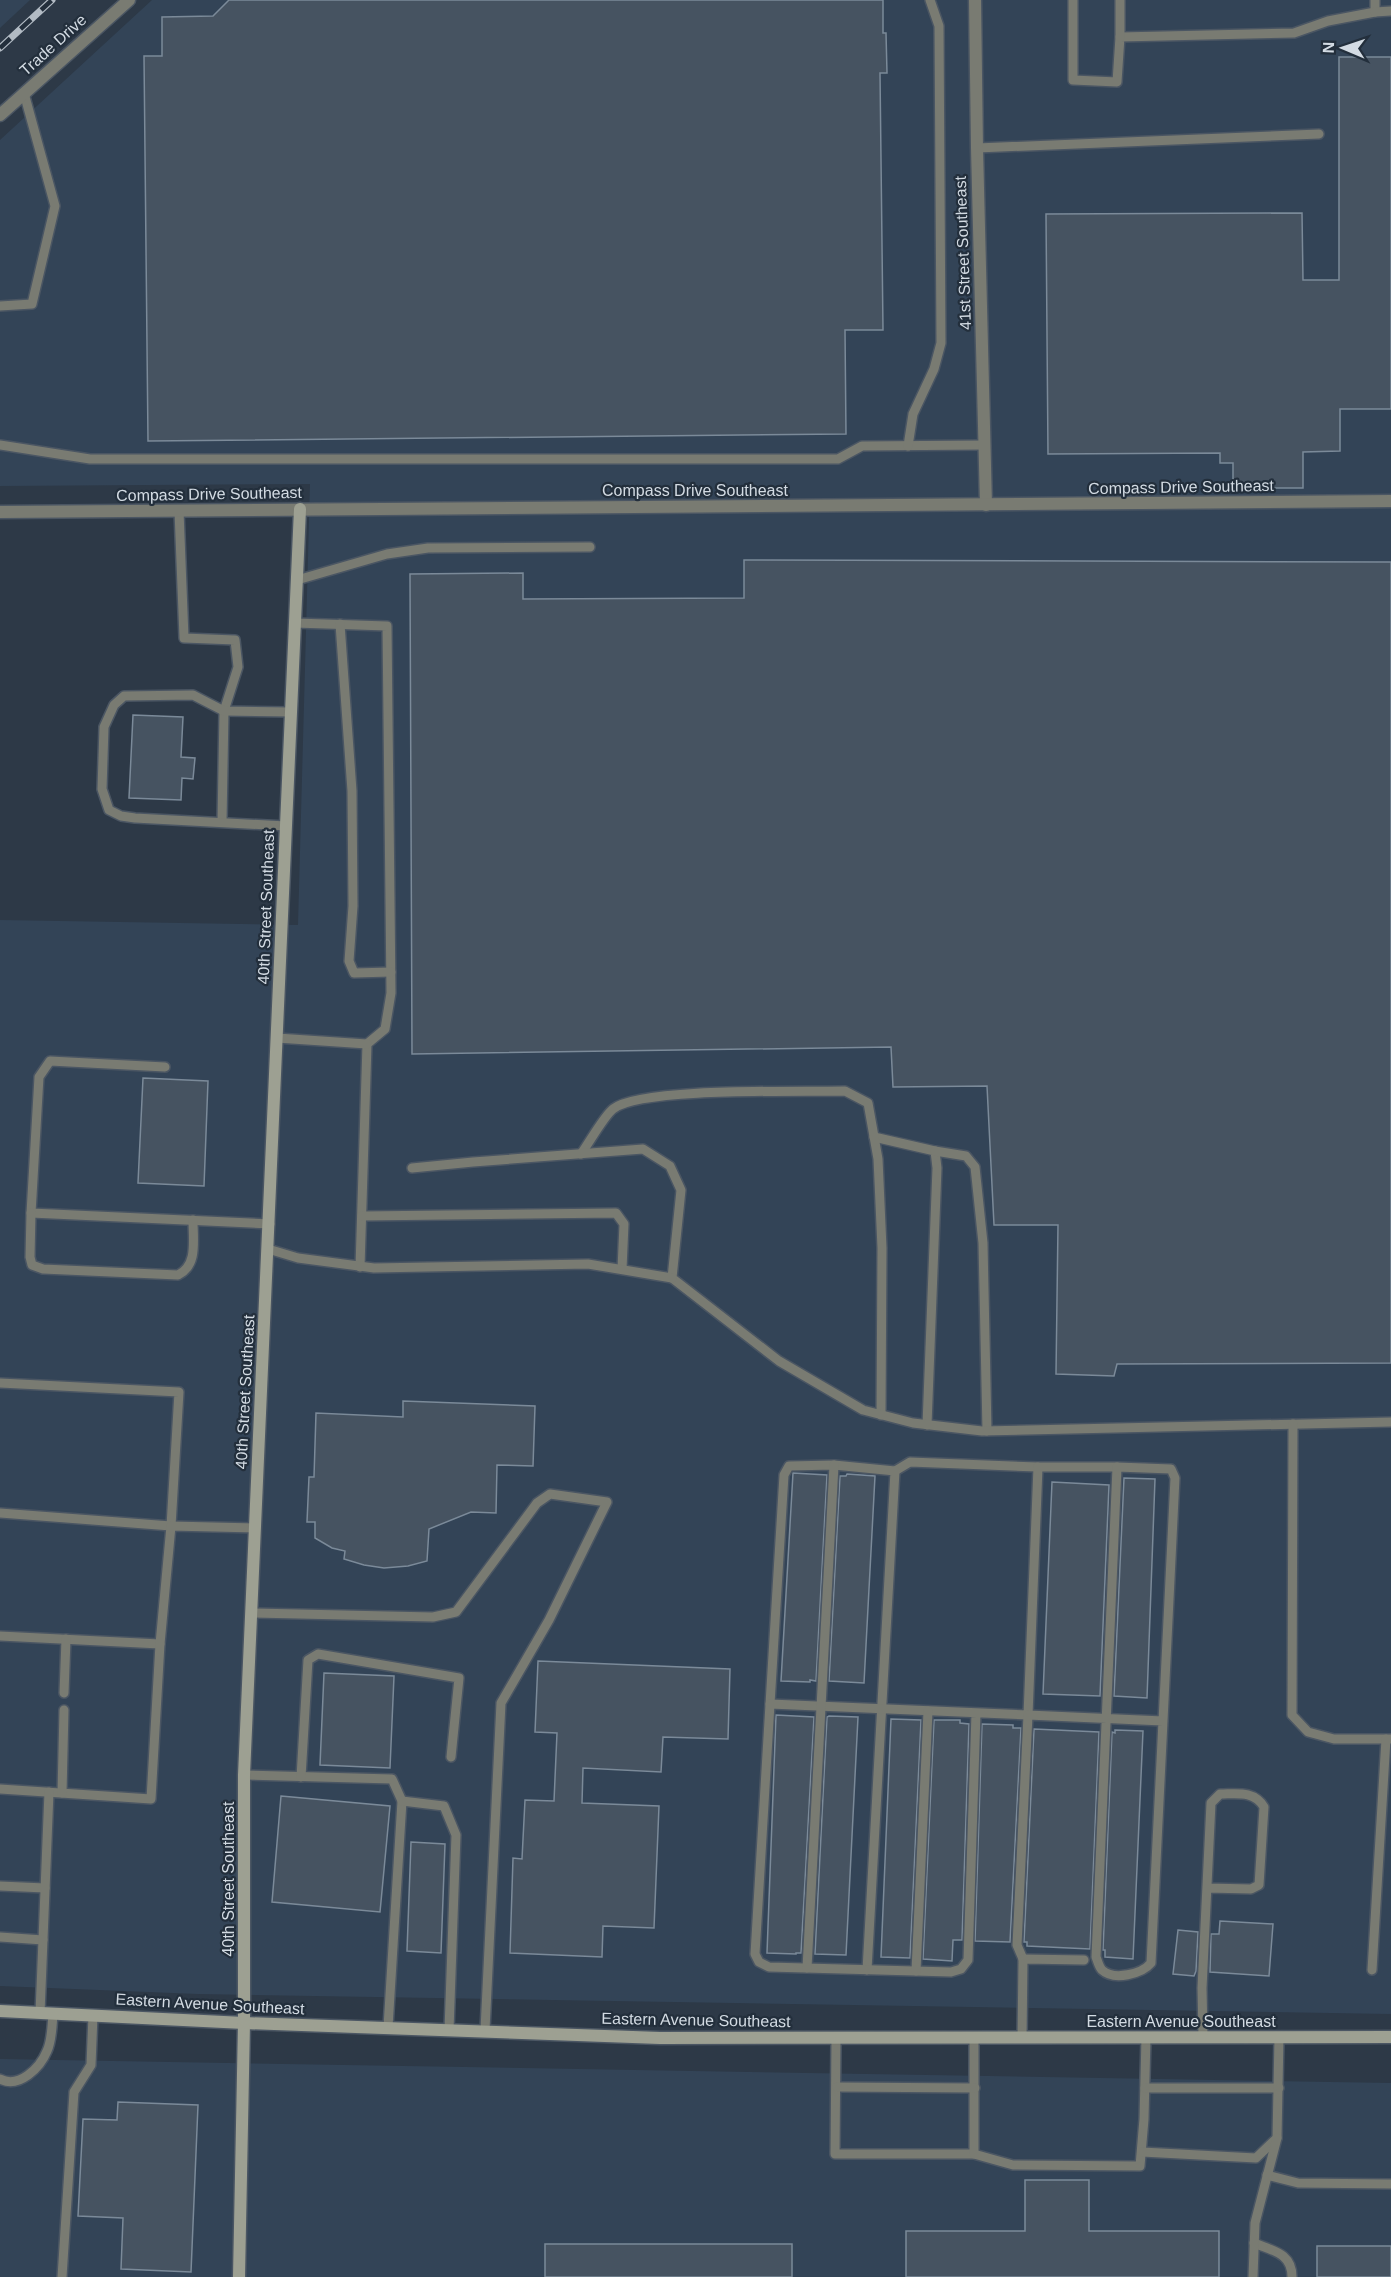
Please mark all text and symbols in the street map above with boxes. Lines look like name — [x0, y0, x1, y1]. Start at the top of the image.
street label: Trade Drive — [16, 11, 90, 79]
north arrow — [1313, 18, 1373, 78]
text: N — [1320, 41, 1337, 54]
street label: 41st Street Southeast — [952, 175, 974, 330]
street label: Compass Drive Southeast — [1088, 477, 1275, 497]
street label: Compass Drive Southeast — [602, 482, 788, 499]
street label: Compass Drive Southeast — [116, 484, 303, 504]
street label: 40th Street Southeast — [255, 829, 277, 985]
street label: 40th Street Southeast — [232, 1314, 258, 1470]
street label: 40th Street Southeast — [220, 1801, 237, 1956]
street label: Eastern Avenue Southeast — [115, 1991, 305, 2017]
street label: Eastern Avenue Southeast — [601, 2010, 791, 2030]
street label: Eastern Avenue Southeast — [1086, 2013, 1276, 2030]

